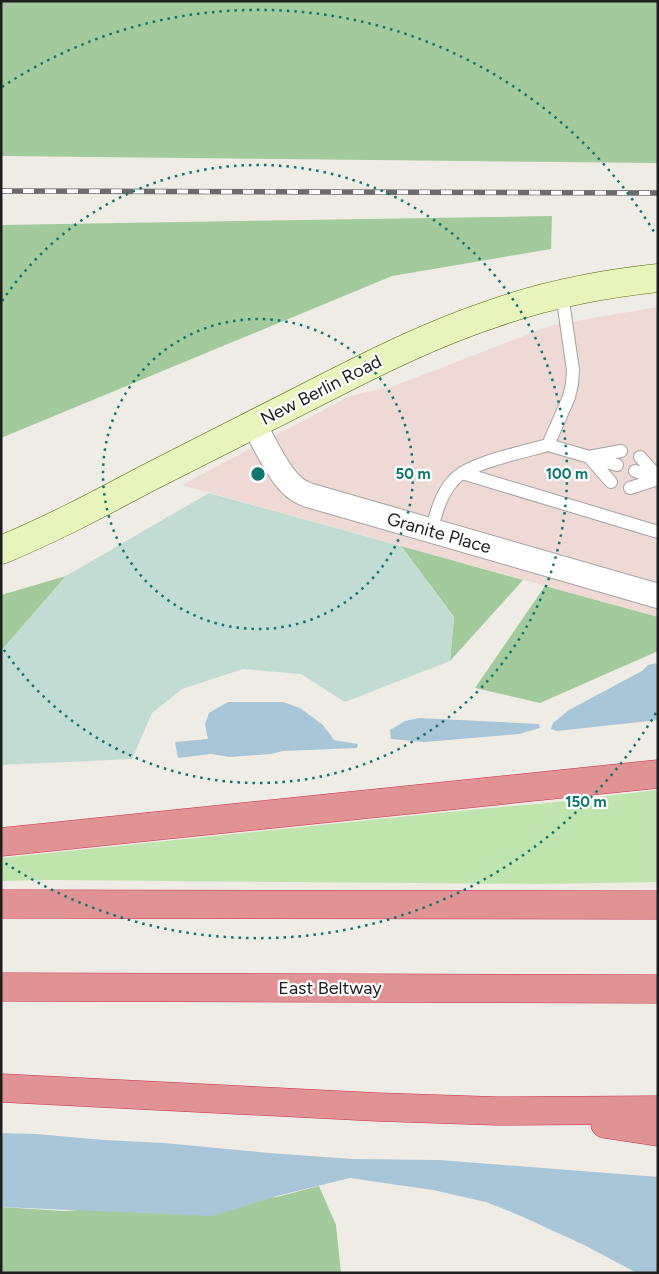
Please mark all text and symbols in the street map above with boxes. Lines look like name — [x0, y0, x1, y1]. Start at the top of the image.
street label: New Berlin Road — [257, 350, 385, 430]
centre of rings — [249, 465, 267, 483]
text: 50 m — [395, 465, 431, 483]
text: 100 m — [546, 465, 588, 483]
street label: Granite Place — [384, 508, 494, 558]
text: 150 m — [565, 793, 607, 811]
street label: East Beltway — [278, 977, 382, 999]

